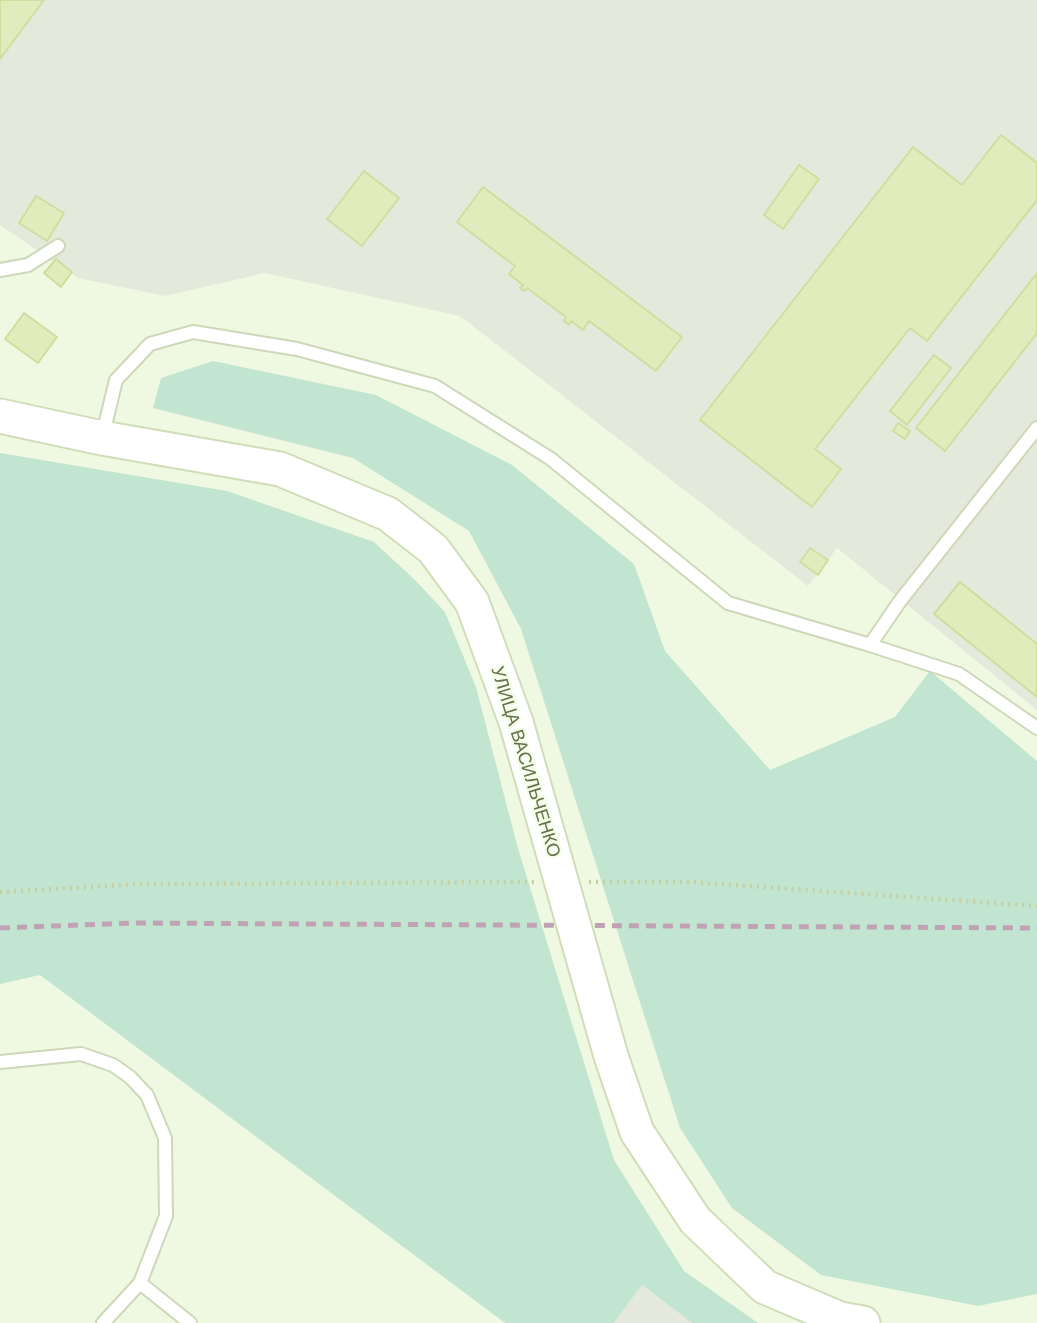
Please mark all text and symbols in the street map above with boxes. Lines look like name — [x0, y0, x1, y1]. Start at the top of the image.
street label: УЛИЦА ВАСИЛЬЧЕНКО — [486, 664, 564, 860]

